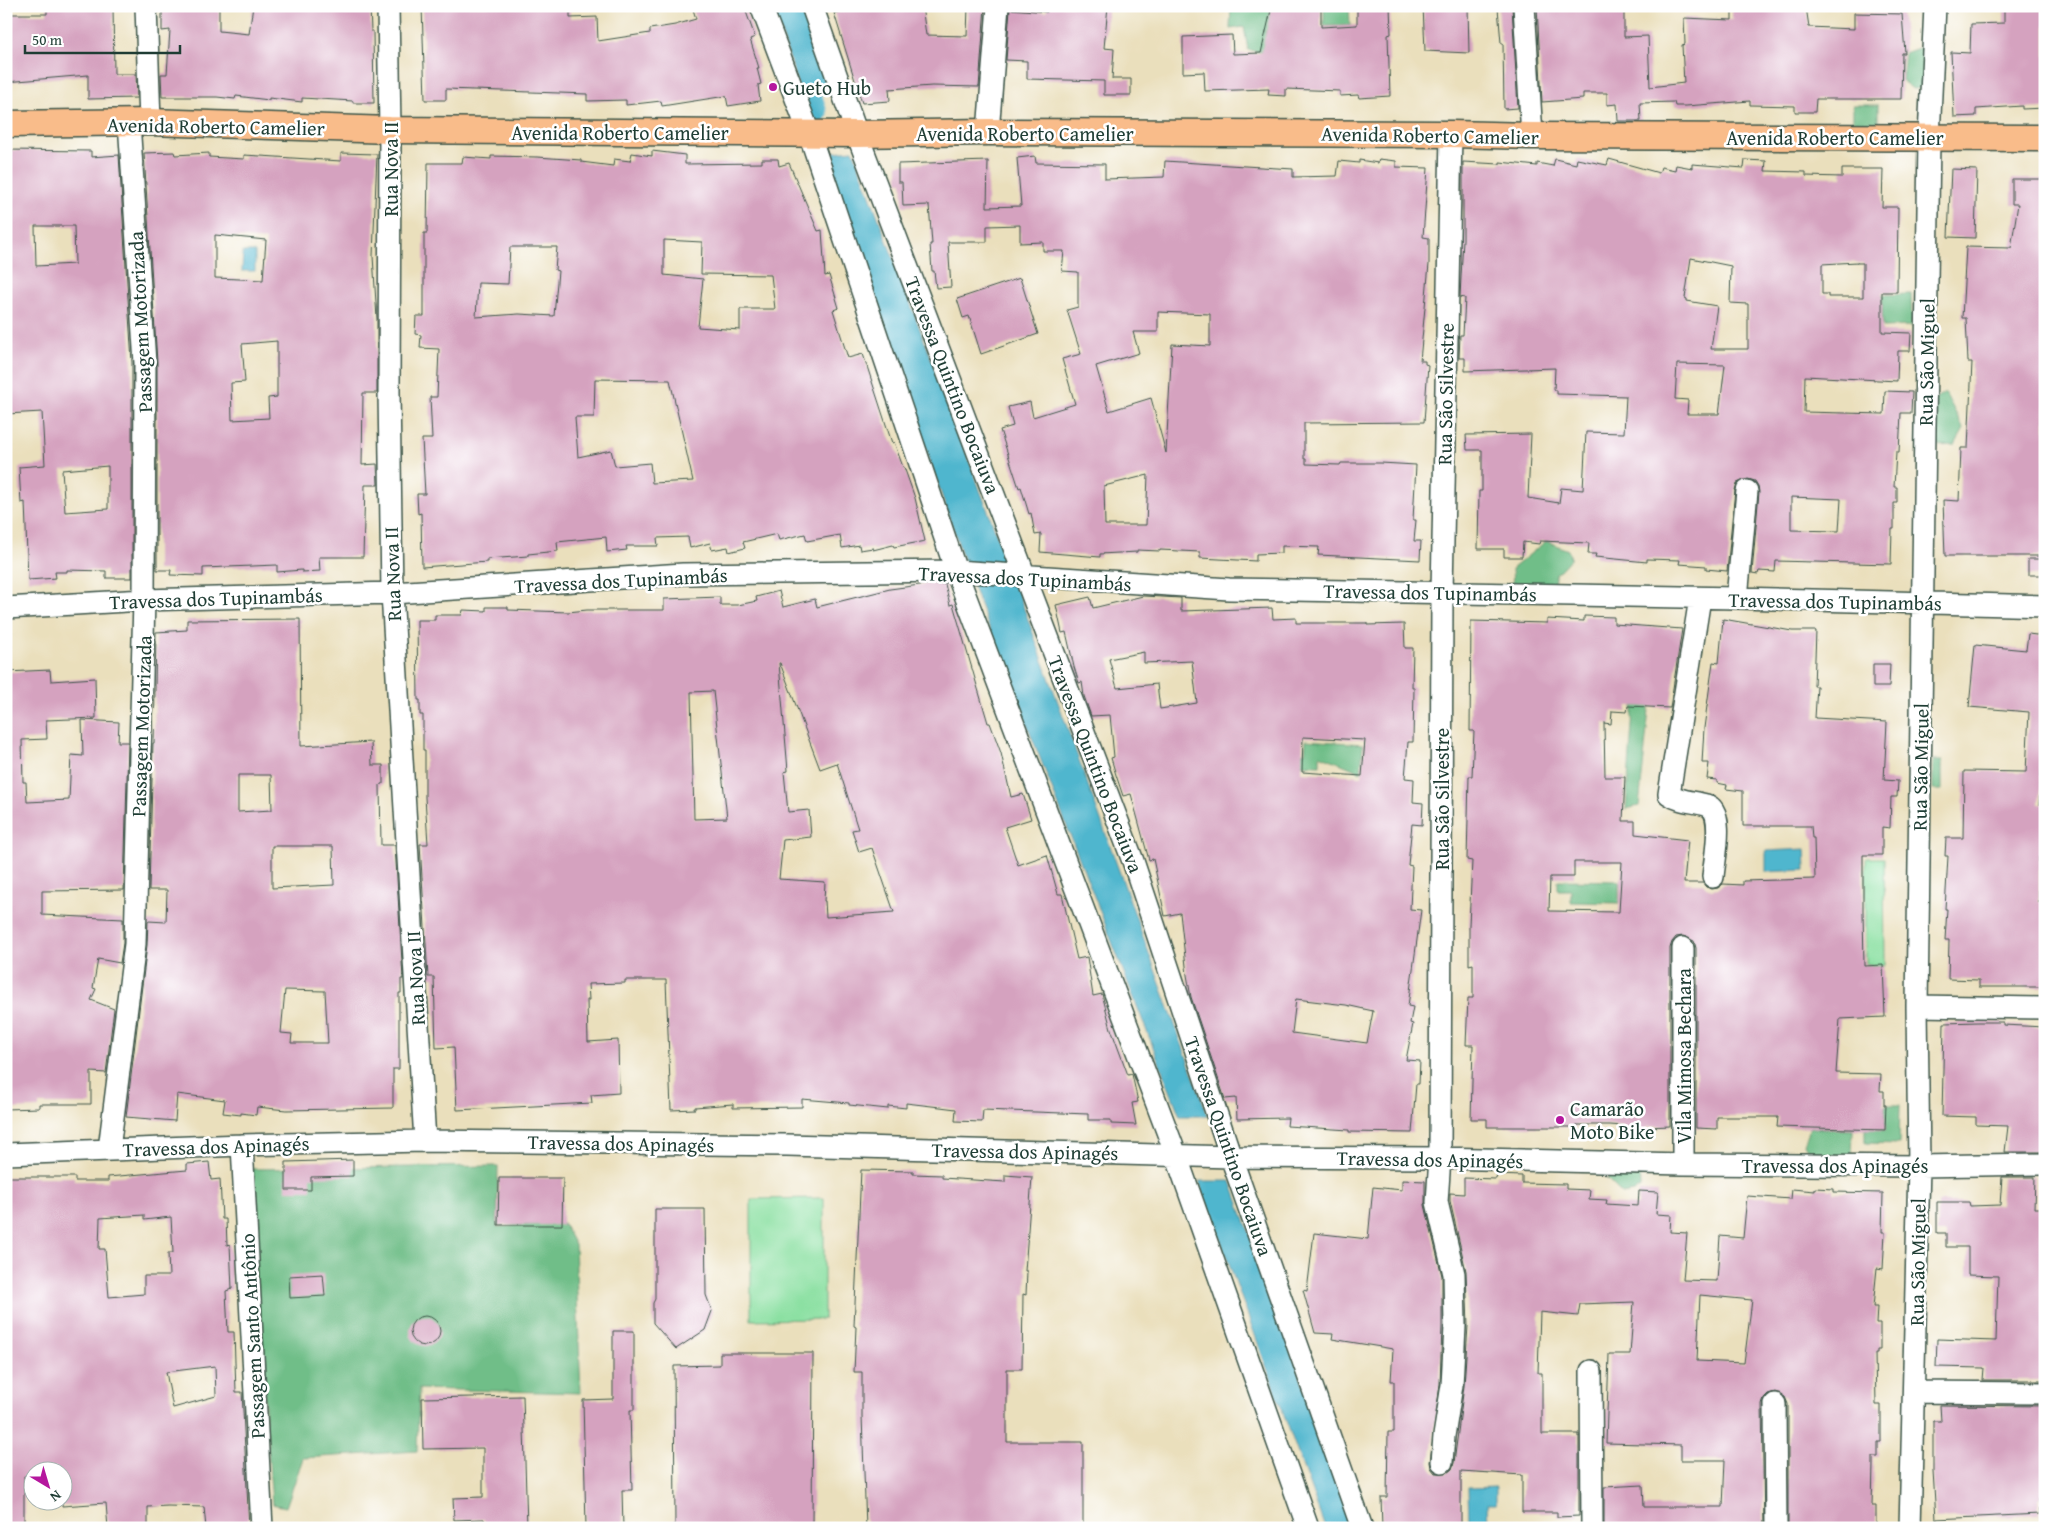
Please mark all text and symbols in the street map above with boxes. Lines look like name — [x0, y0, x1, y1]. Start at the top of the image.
scale bar — [25, 22, 180, 54]
text: 50 m — [32, 29, 63, 50]
place label: Gueto Hub — [783, 73, 871, 102]
marker: Gueto Hub — [767, 81, 779, 93]
street label: Avenida Roberto Camelier — [107, 110, 325, 142]
street label: Avenida Roberto Camelier — [511, 118, 729, 147]
street label: Avenida Roberto Camelier — [916, 119, 1134, 148]
street label: Avenida Roberto Camelier — [1321, 119, 1539, 151]
street label: Rua Nova II — [376, 122, 405, 216]
street label: Avenida Roberto Camelier — [1726, 123, 1944, 152]
street label: Passagem Motorizada — [121, 230, 159, 413]
street label: Travessa Quintino Bocaiuva — [898, 272, 1008, 498]
street label: Rua São Miguel — [1910, 297, 1942, 426]
street label: Rua São Silvestre — [1429, 323, 1461, 465]
street label: Rua Nova II — [376, 526, 408, 622]
street label: Travessa dos Tupinambás — [918, 558, 1132, 598]
street label: Travessa dos Tupinambás — [514, 560, 728, 600]
street label: Travessa dos Tupinambás — [1323, 576, 1537, 608]
street label: Travessa dos Tupinambás — [109, 580, 323, 616]
street label: Travessa dos Tupinambás — [1728, 585, 1942, 617]
street label: Passagem Motorizada — [123, 634, 159, 817]
street label: Travessa Quintino Bocaiuva — [1041, 651, 1151, 877]
street label: Rua São Miguel — [1904, 702, 1936, 831]
street label: Rua São Silvestre — [1427, 728, 1456, 870]
street label: Rua Nova II — [398, 930, 432, 1026]
street label: Vila Mimosa Bechara — [1669, 967, 1698, 1144]
street label: Travessa Quintino Bocaiuva — [1178, 1032, 1280, 1260]
place label: Camarão Moto Bike — [1570, 1094, 1654, 1146]
marker: Camarão Moto Bike — [1554, 1114, 1566, 1126]
street label: Travessa dos Apinagés — [527, 1127, 715, 1159]
street label: Travessa dos Apinagés — [122, 1128, 310, 1164]
street label: Travessa dos Apinagés — [931, 1135, 1119, 1167]
street label: Travessa dos Apinagés — [1336, 1143, 1524, 1175]
street label: Travessa dos Apinagés — [1742, 1151, 1928, 1180]
street label: Rua São Miguel — [1901, 1197, 1933, 1326]
street label: Passagem Santo Antônio — [232, 1233, 272, 1439]
north arrow — [22, 1462, 72, 1512]
text: N — [46, 1485, 66, 1507]

